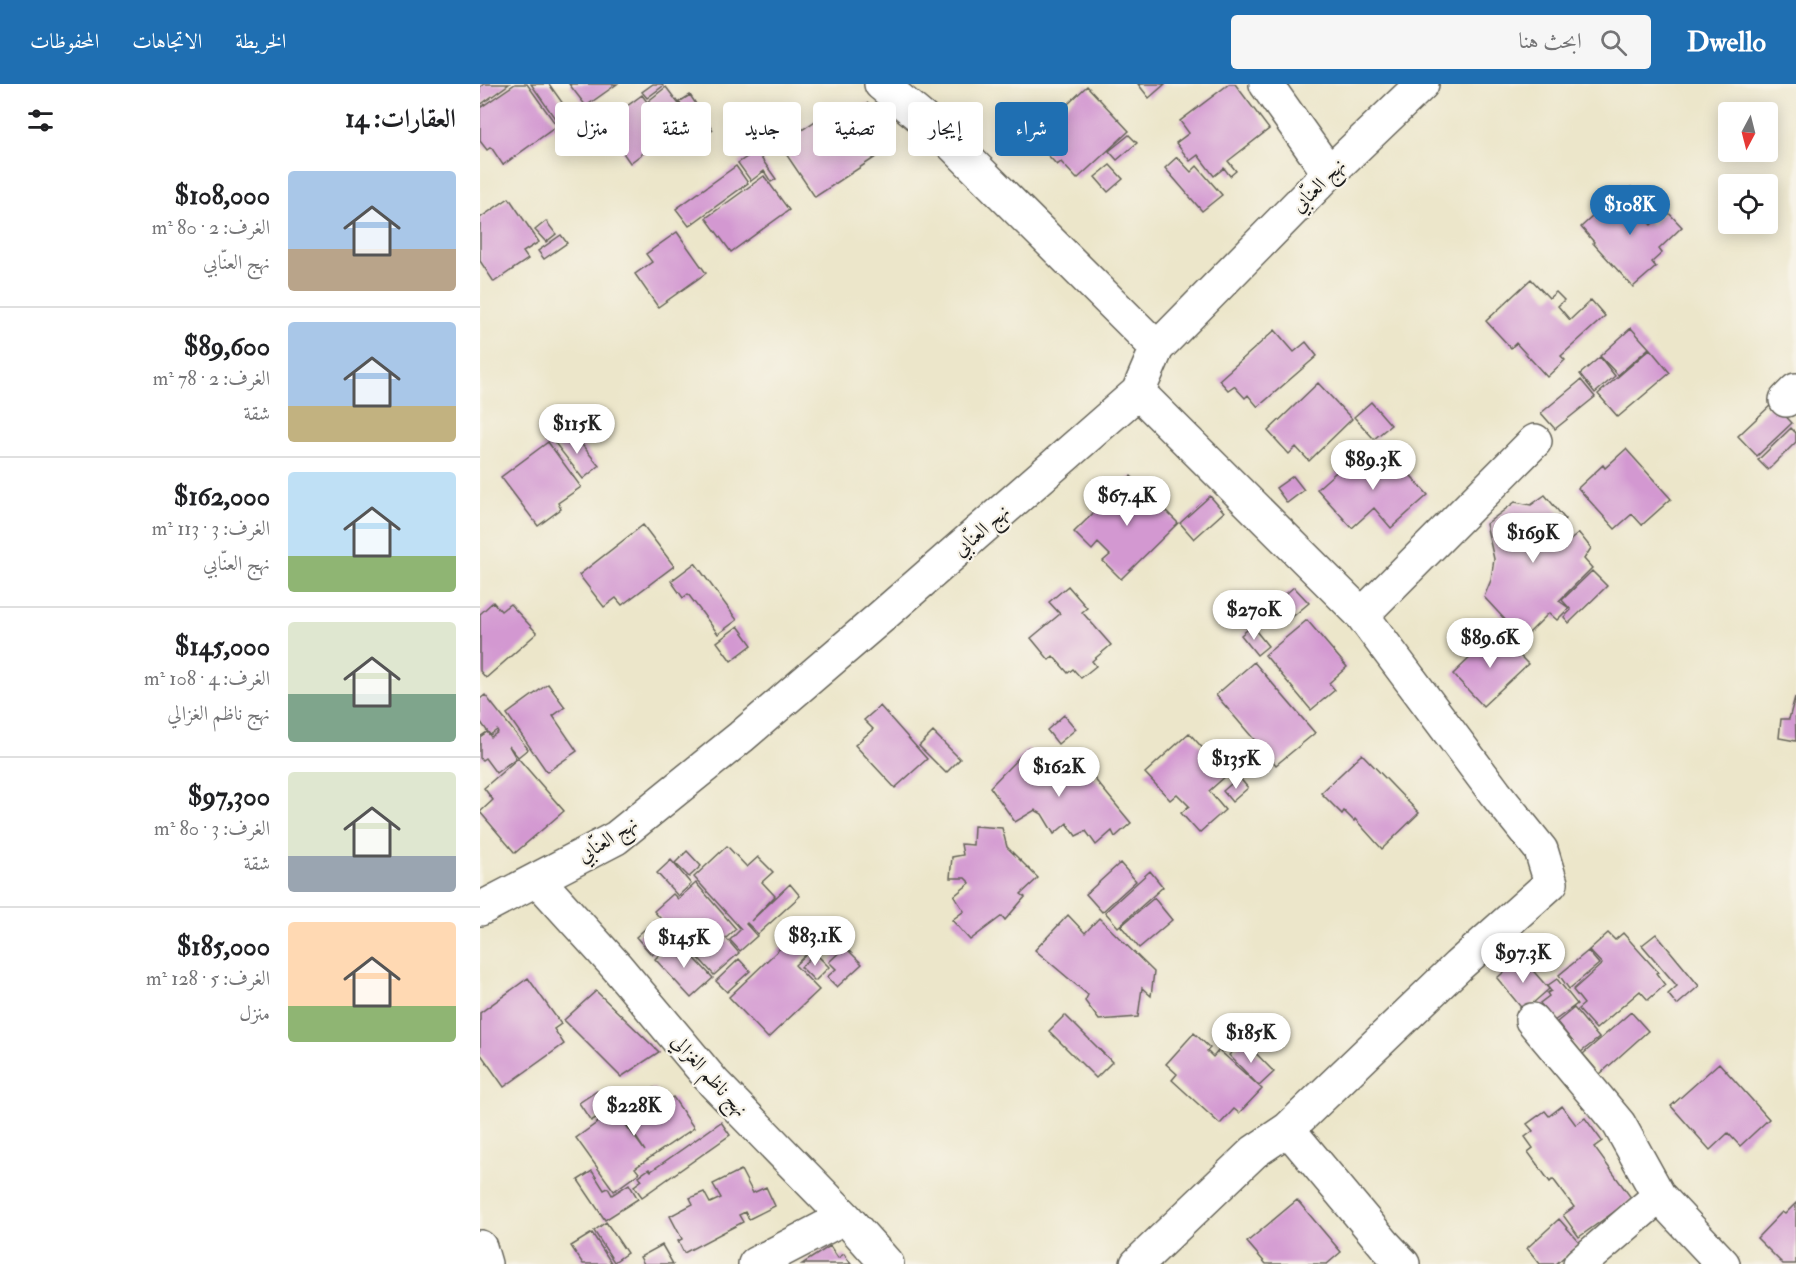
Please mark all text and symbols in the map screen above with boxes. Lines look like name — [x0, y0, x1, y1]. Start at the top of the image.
search box — [1231, 15, 1651, 69]
text: Dwello — [1687, 25, 1766, 60]
icon: search — [1597, 26, 1630, 59]
text: ابحث هنا — [1518, 27, 1582, 55]
text: المحفوظات — [30, 28, 99, 55]
text: الاتجاهات — [132, 28, 202, 55]
text: الخريطة — [235, 28, 286, 55]
chip: منزل — [555, 102, 629, 156]
chip: شقة — [641, 102, 711, 156]
chip: جديد — [723, 102, 801, 156]
chip: تصفية — [813, 102, 896, 156]
chip: إيجار — [908, 102, 983, 156]
chip: شراء — [995, 102, 1068, 156]
north arrow — [1718, 102, 1778, 162]
map controls — [1718, 102, 1778, 234]
text: العقارات: 14 — [345, 103, 456, 135]
icon: filters — [24, 104, 57, 137]
street label: نهج العنّابي — [1284, 151, 1354, 221]
button: locate — [1718, 174, 1778, 234]
text: $108,000 — [174, 180, 270, 212]
pin: $108K — [1588, 185, 1672, 236]
text: $108K — [1604, 192, 1656, 217]
icon: home — [336, 195, 408, 267]
text: الغرف: 2 · 80 m² — [152, 215, 270, 240]
text: نهج العنّابي — [203, 250, 270, 275]
text: $89,600 — [184, 331, 270, 363]
icon: home — [336, 346, 408, 418]
text: الغرف: 2 · 78 m² — [153, 366, 270, 391]
text: شقة — [244, 401, 270, 426]
pin: $115K — [535, 404, 619, 455]
text: $115K — [553, 411, 601, 436]
pin: $89.3K — [1324, 440, 1422, 491]
text: $89.3K — [1345, 447, 1401, 472]
pin: $67.4K — [1078, 476, 1176, 527]
text: $162,000 — [174, 481, 270, 513]
text: $67.4K — [1097, 483, 1157, 508]
icon: home — [336, 496, 408, 568]
street label: نهج العنّابي — [947, 497, 1018, 566]
pin: $169K — [1491, 513, 1575, 564]
text: الغرف: 3 · 113 m² — [152, 516, 270, 541]
text: $169K — [1507, 520, 1559, 545]
text: نهج العنّابي — [203, 551, 270, 576]
pin: $270K — [1212, 590, 1296, 641]
text: $270K — [1227, 597, 1281, 622]
pin: $89.6K — [1441, 618, 1539, 669]
text: $89.6K — [1461, 625, 1519, 650]
text: $145,000 — [175, 631, 270, 663]
icon: home — [336, 646, 408, 718]
text: الغرف: 4 · 108 m² — [144, 666, 270, 691]
text: نهج ناظم الغزالي — [167, 701, 270, 726]
pin: $135K — [1194, 739, 1278, 790]
text: $135K — [1212, 746, 1260, 771]
pin: $162K — [1017, 747, 1101, 798]
text: $162K — [1033, 754, 1085, 779]
text: $97,300 — [188, 781, 270, 813]
icon: home — [336, 796, 408, 868]
street label: نهج العنّابي — [571, 809, 645, 872]
text: الغرف: 3 · 80 m² — [154, 816, 270, 841]
text: شقة — [244, 851, 270, 876]
pin: $83.1K — [766, 916, 864, 967]
pin: $145K — [642, 918, 726, 969]
text: $83.1K — [788, 923, 842, 948]
text: $145K — [658, 925, 710, 950]
text: $185,000 — [177, 931, 270, 963]
pin: $97.3K — [1474, 933, 1572, 984]
text: $97.3K — [1495, 940, 1551, 965]
icon: home — [336, 946, 408, 1018]
text: الغرف: 5 · 128 m² — [146, 966, 270, 991]
text: منزل — [239, 1001, 270, 1026]
pin: $185K — [1209, 1013, 1293, 1064]
text: $185K — [1226, 1020, 1276, 1045]
street label: نهج ناظم الغزالي — [662, 1029, 753, 1126]
pin: $228K — [592, 1086, 676, 1137]
text: $228K — [607, 1093, 661, 1118]

